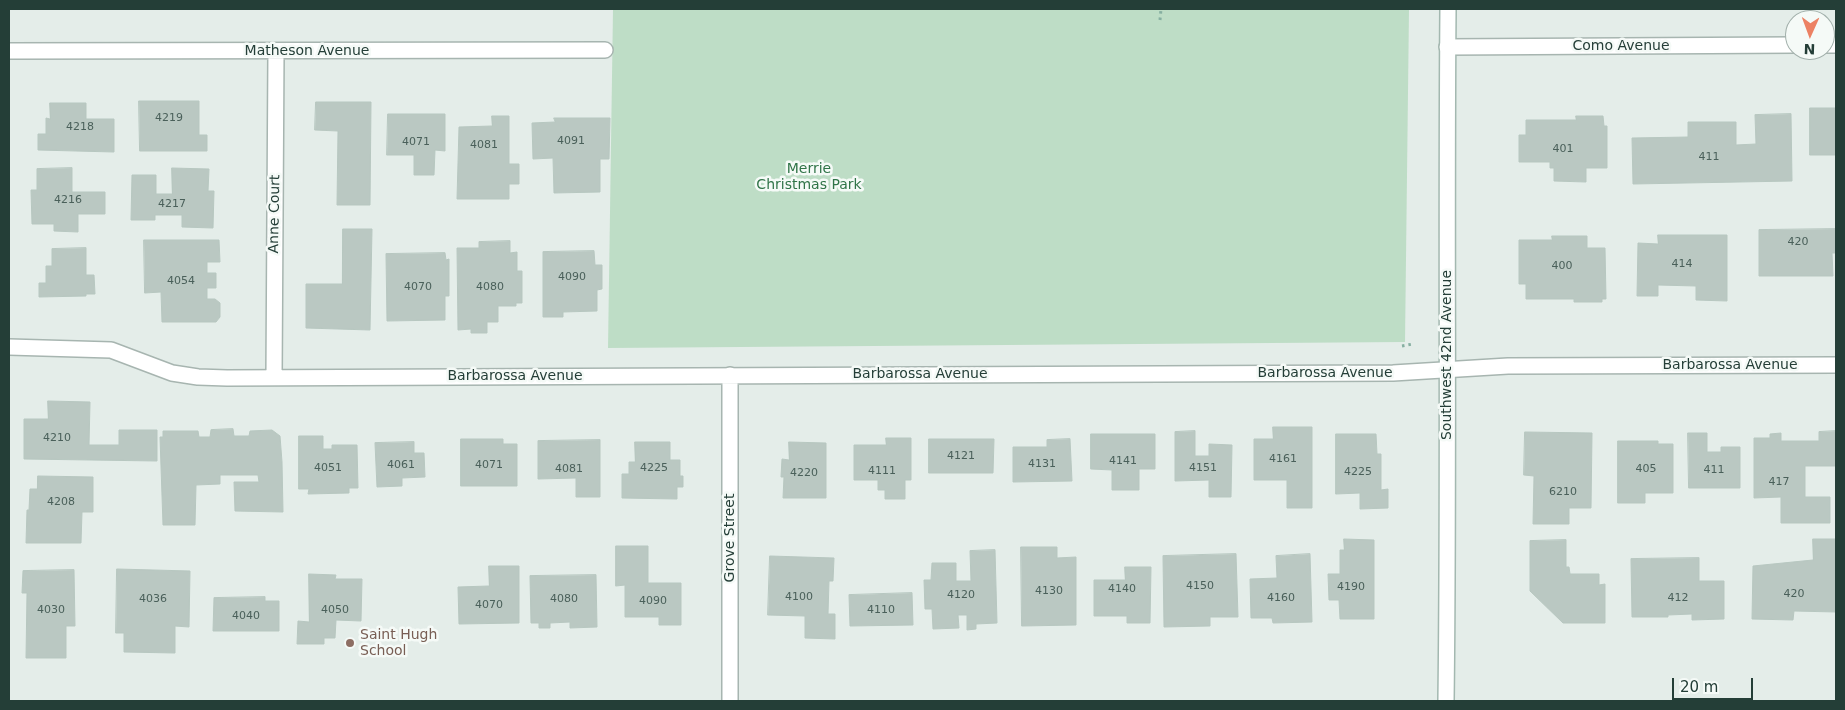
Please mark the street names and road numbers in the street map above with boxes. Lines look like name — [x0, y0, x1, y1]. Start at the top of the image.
street label: Como Avenue — [1572, 38, 1670, 54]
street label: Matheson Avenue — [245, 43, 369, 59]
street label: Anne Court — [266, 174, 284, 254]
street label: Southwest 42nd Avenue — [1439, 270, 1455, 440]
street label: Barbarossa Avenue — [1662, 357, 1798, 373]
street label: Barbarossa Avenue — [1257, 365, 1393, 381]
street label: Barbarossa Avenue — [852, 366, 988, 382]
street label: Barbarossa Avenue — [447, 368, 583, 384]
street label: Grove Street — [722, 494, 738, 582]

